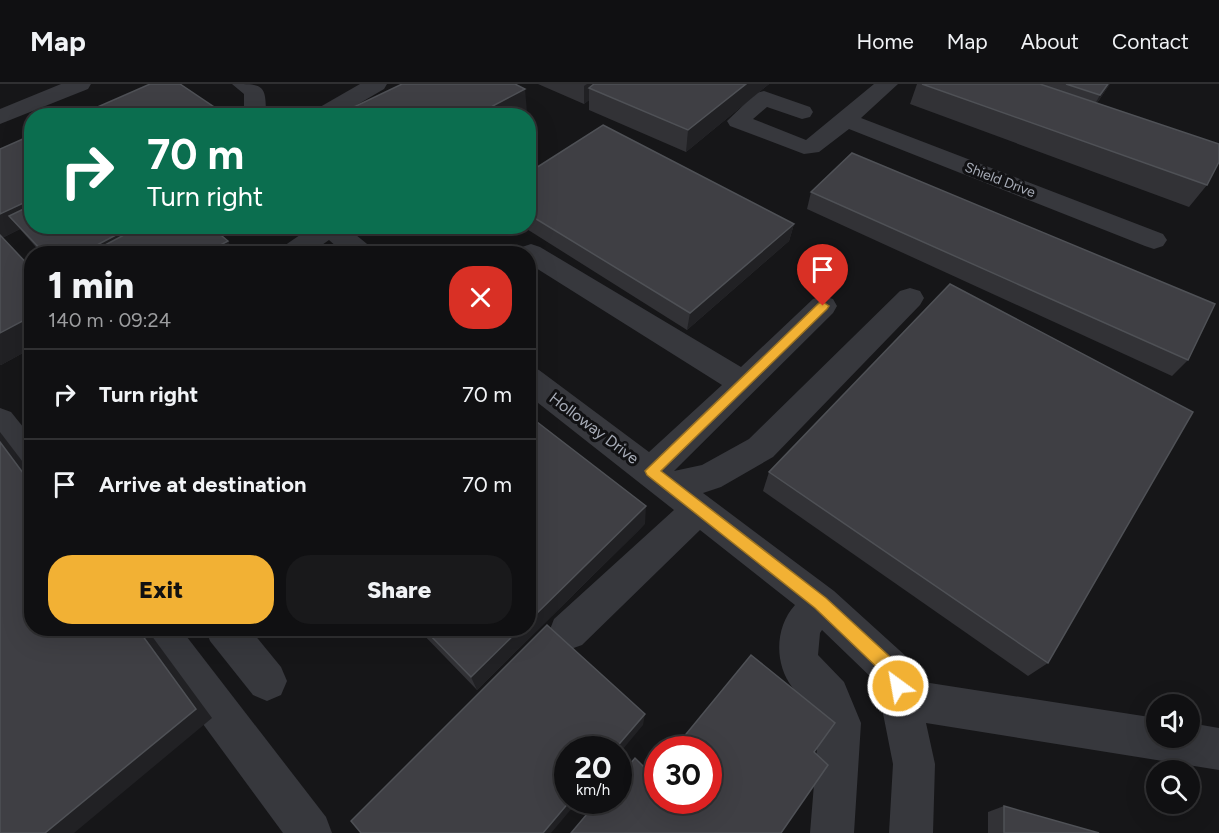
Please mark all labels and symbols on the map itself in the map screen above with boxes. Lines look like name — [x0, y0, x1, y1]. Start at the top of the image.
street label: Shield Drive — [962, 159, 1038, 201]
pin — [797, 244, 848, 306]
street label: Holloway Drive — [545, 388, 643, 468]
position arrow — [866, 654, 930, 718]
speed limit sign: 30 — [644, 736, 722, 814]

